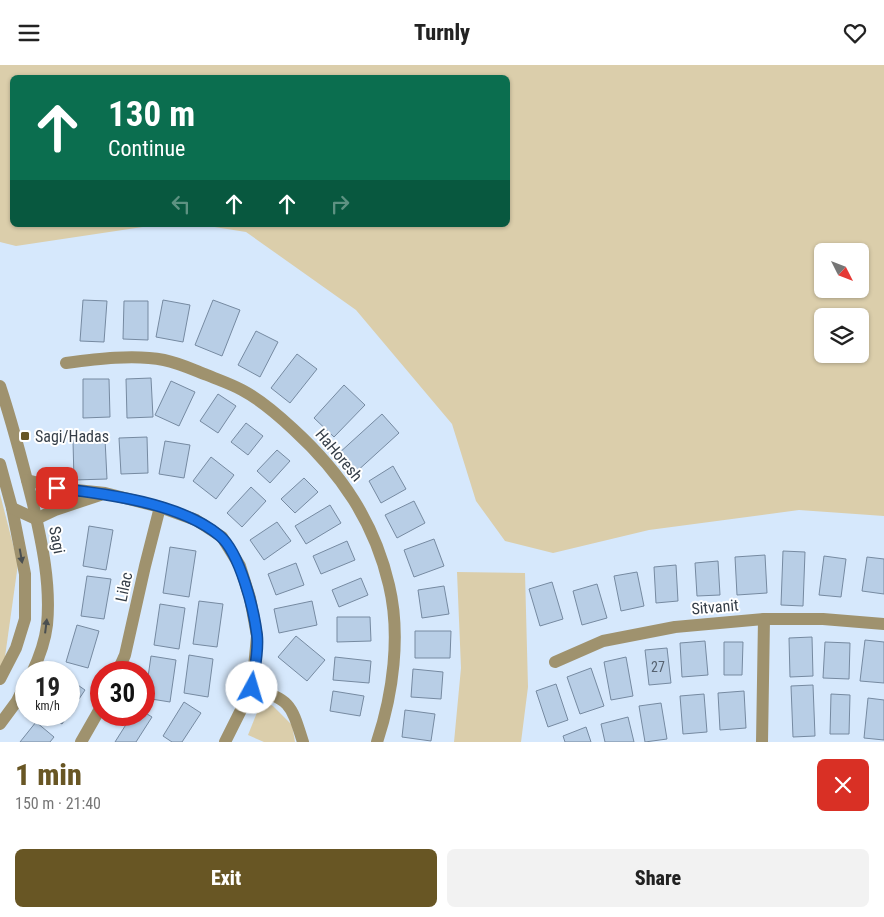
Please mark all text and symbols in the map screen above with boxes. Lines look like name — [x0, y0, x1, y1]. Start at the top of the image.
icon: menu — [15, 19, 43, 47]
icon: heart — [841, 19, 869, 47]
text: Turnly — [414, 20, 470, 45]
text: 130 m — [108, 94, 195, 135]
icon: ahead — [25, 95, 90, 160]
text: Continue — [108, 136, 185, 161]
icon: left — [167, 190, 195, 218]
icon: ahead — [220, 190, 248, 218]
icon: ahead — [273, 190, 301, 218]
icon: right — [326, 190, 354, 218]
north arrow — [814, 243, 869, 297]
map controls — [814, 243, 869, 363]
button: layers — [814, 308, 869, 363]
street label: HaHoresh — [312, 425, 366, 485]
place label: Sagi/Hadas — [35, 427, 109, 446]
marker: Sagi/Hadas — [19, 430, 31, 442]
pin — [36, 467, 78, 509]
icon: arrive — [43, 474, 71, 502]
street label: Sagi — [45, 525, 69, 555]
one-way arrow — [18, 548, 26, 564]
street label: Lilac — [112, 570, 136, 604]
street label: Sitvanit — [691, 595, 740, 619]
one-way arrow — [42, 618, 50, 634]
house number: 27 — [651, 659, 665, 675]
speed limit sign: 30 — [90, 661, 155, 726]
position arrow — [225, 661, 277, 713]
text: 19 — [35, 673, 60, 702]
text: km/h — [35, 699, 60, 713]
text: 1 min — [15, 757, 82, 792]
button: close — [817, 759, 869, 811]
text: 150 m · 21:40 — [15, 794, 101, 813]
button: Exit — [15, 849, 437, 907]
button: Share — [447, 849, 869, 907]

